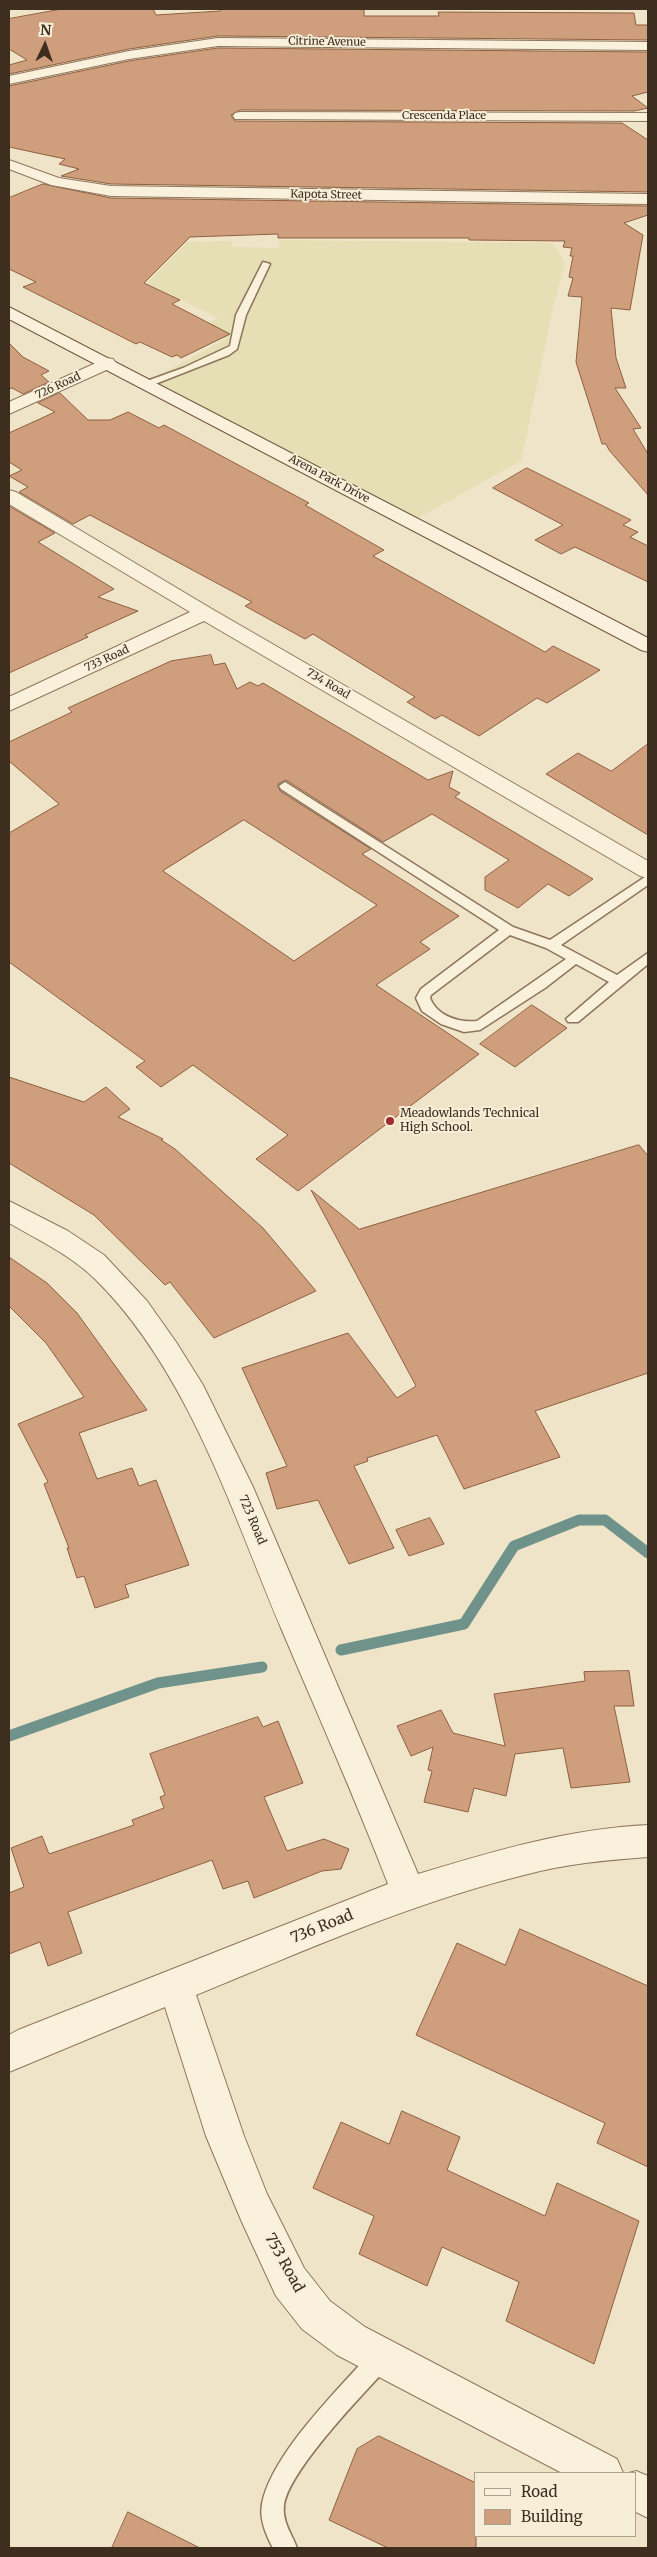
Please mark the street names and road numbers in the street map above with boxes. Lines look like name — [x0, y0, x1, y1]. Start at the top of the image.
street label: Citrine Avenue — [288, 35, 366, 49]
street label: Crescenda Place — [402, 109, 486, 123]
street label: Kapota Street — [290, 188, 362, 202]
street label: 726 Road — [33, 370, 83, 402]
street label: Arena Park Drive — [286, 452, 372, 506]
street label: 733 Road — [83, 643, 131, 675]
street label: 734 Road — [304, 666, 352, 702]
street label: 723 Road — [235, 1493, 269, 1547]
street label: 736 Road — [288, 1906, 356, 1948]
street label: 753 Road — [260, 2230, 308, 2296]

